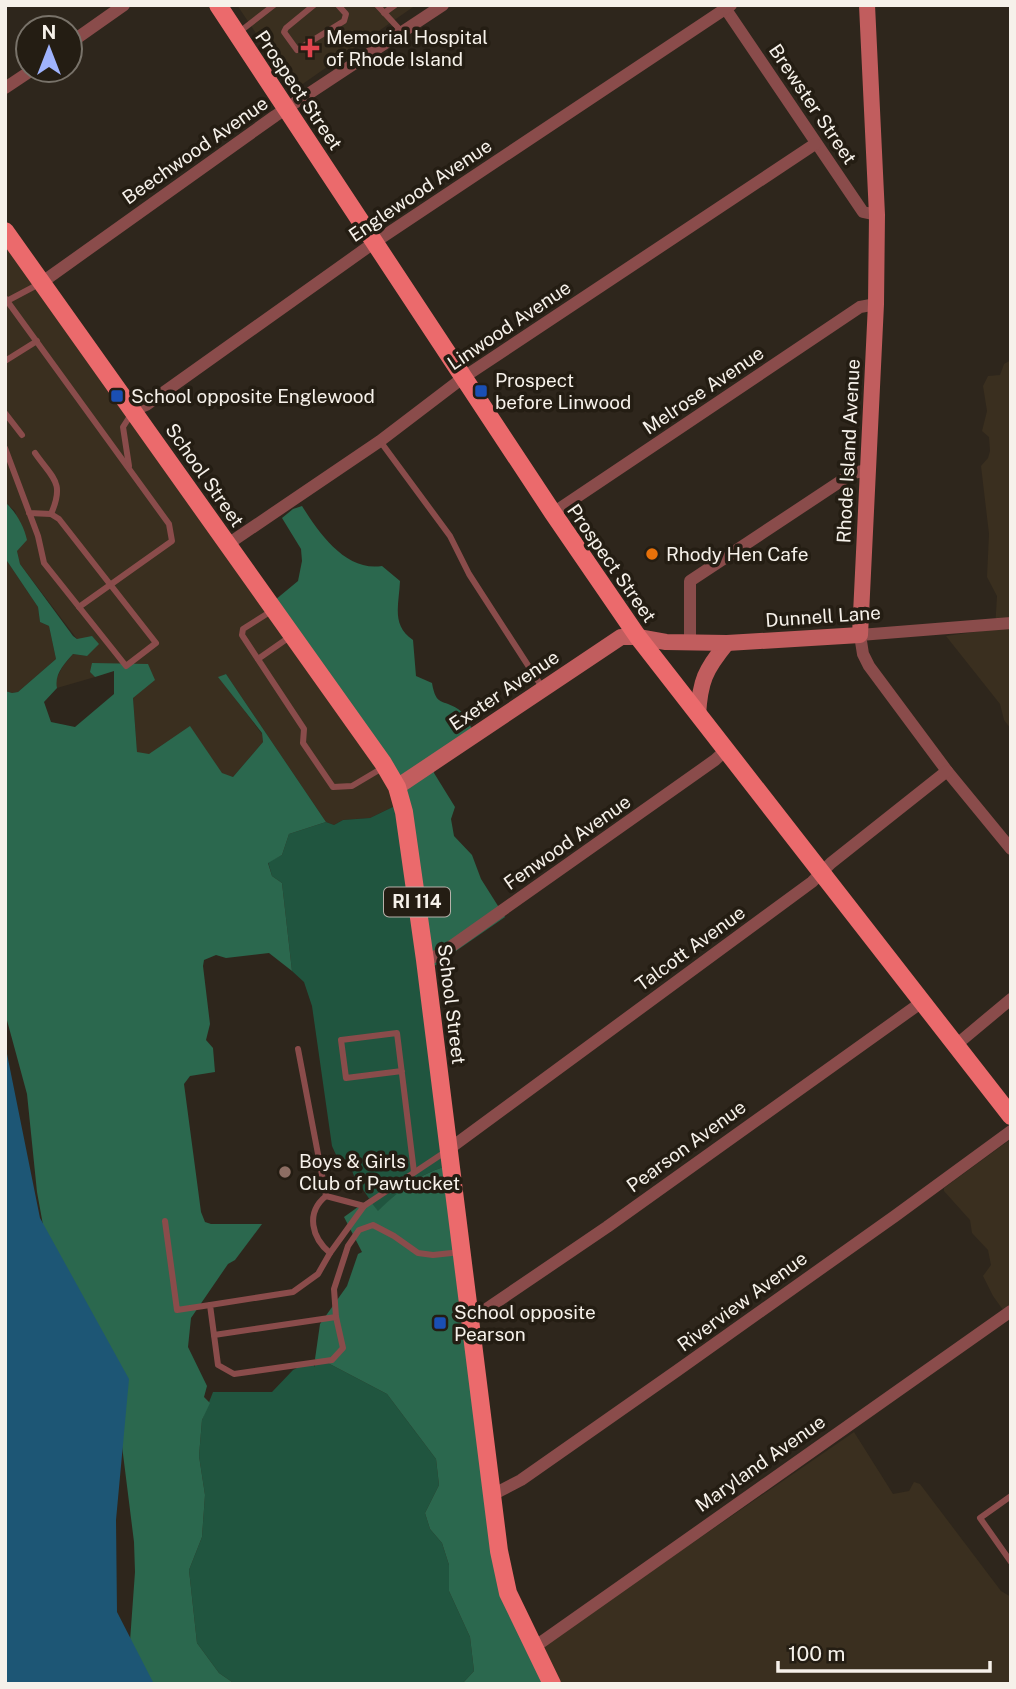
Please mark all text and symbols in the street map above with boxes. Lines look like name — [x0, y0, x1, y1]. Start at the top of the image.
north arrow — [14, 14, 84, 84]
text: N — [42, 21, 56, 43]
street label: Prospect Street — [251, 26, 347, 154]
place label: Memorial Hospital of Rhode Island — [326, 26, 488, 70]
marker: Memorial Hospital of Rhode Island — [300, 38, 320, 58]
street label: Brewster Street — [765, 40, 861, 168]
street label: Beechwood Avenue — [118, 92, 272, 208]
street label: Englewood Avenue — [344, 134, 496, 246]
street label: Linwood Avenue — [443, 276, 575, 374]
street label: Melrose Avenue — [638, 341, 768, 439]
street label: Rhode Island Avenue — [832, 358, 864, 544]
place label: Prospect before Linwood — [495, 369, 631, 413]
marker: Prospect before Linwood — [473, 383, 489, 399]
place label: School opposite Englewood — [131, 385, 375, 407]
marker: School opposite Englewood — [109, 388, 125, 404]
street label: School Street — [161, 419, 249, 531]
street label: Prospect Street — [563, 500, 661, 626]
place label: Rhody Hen Cafe — [666, 543, 809, 565]
marker: Rhody Hen Cafe — [644, 546, 660, 562]
street label: Dunnell Lane — [764, 601, 882, 631]
street label: Exeter Avenue — [445, 645, 563, 735]
street label: Fenwood Avenue — [499, 790, 635, 894]
road number: RI 114 — [384, 888, 450, 917]
street label: Talcott Avenue — [631, 901, 749, 995]
street label: School Street — [434, 942, 470, 1066]
street label: Pearson Avenue — [622, 1095, 750, 1197]
place label: Boys & Girls Club of Pawtucket — [299, 1150, 460, 1194]
marker: Boys & Girls Club of Pawtucket — [277, 1164, 293, 1180]
street label: Riverview Avenue — [673, 1247, 811, 1355]
place label: School opposite Pearson — [454, 1301, 596, 1345]
marker: School opposite Pearson — [432, 1315, 448, 1331]
street label: Maryland Avenue — [691, 1410, 829, 1516]
scale bar — [778, 1630, 990, 1674]
text: 100 m — [788, 1641, 845, 1666]

